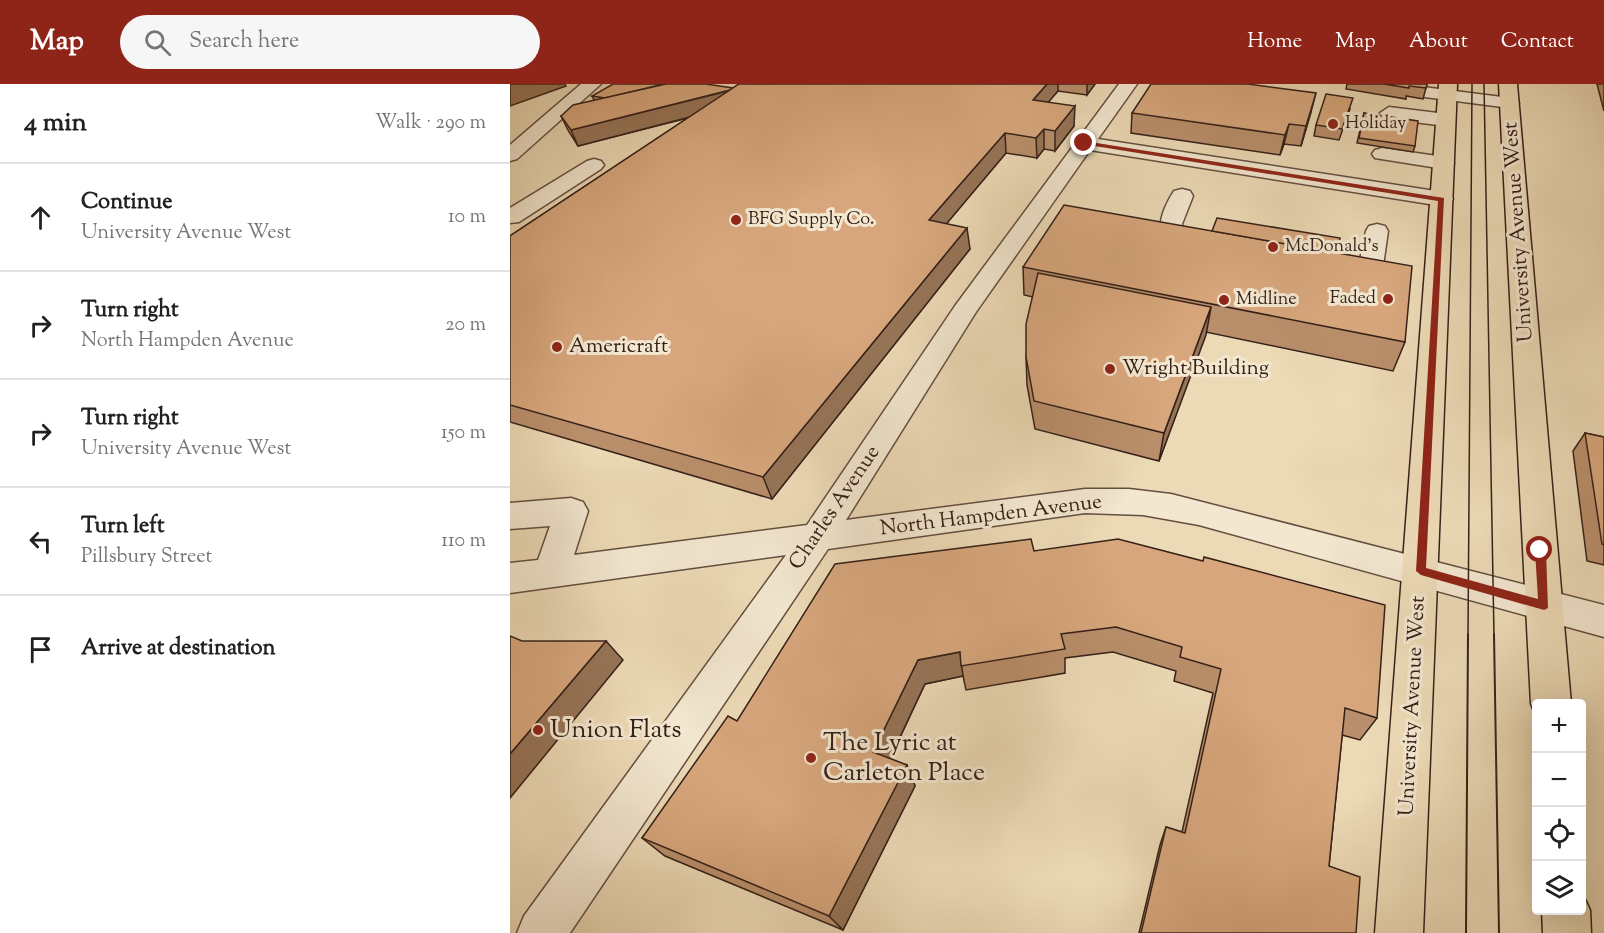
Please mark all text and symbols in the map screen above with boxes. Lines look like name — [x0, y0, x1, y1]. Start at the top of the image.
search box — [120, 15, 540, 69]
text: Map — [30, 22, 84, 62]
icon: search — [141, 26, 174, 59]
text: Search here — [189, 26, 299, 58]
text: Home — [1247, 27, 1302, 57]
text: Map — [1335, 27, 1376, 57]
text: About — [1409, 27, 1468, 57]
text: Contact — [1501, 27, 1574, 57]
text: 4 min — [24, 105, 87, 142]
text: Walk · 290 m — [375, 109, 486, 138]
place label: Holiday — [1345, 111, 1406, 137]
marker: Holiday — [1326, 117, 1340, 131]
street label: University Avenue West — [1496, 121, 1542, 343]
route end — [1070, 129, 1096, 155]
text: Continue — [81, 187, 172, 219]
icon: ahead — [24, 201, 57, 234]
text: 10 m — [448, 203, 486, 232]
place label: BFG Supply Co. — [748, 207, 874, 233]
marker: BFG Supply Co. — [729, 213, 743, 227]
text: University Avenue West — [81, 219, 291, 248]
place label: McDonald's — [1285, 234, 1379, 260]
marker: McDonald's — [1266, 240, 1280, 254]
place label: Faded — [1330, 286, 1376, 312]
place label: Midline — [1236, 287, 1297, 313]
marker: Faded — [1381, 292, 1395, 306]
marker: Midline — [1217, 293, 1231, 307]
text: Turn right — [81, 295, 178, 327]
icon: right — [24, 309, 57, 342]
text: 20 m — [445, 311, 486, 340]
text: North Hampden Avenue — [81, 327, 294, 356]
place label: Americraft — [569, 332, 668, 362]
marker: Americraft — [550, 340, 564, 354]
place label: Wright Building — [1122, 354, 1269, 384]
marker: Wright Building — [1103, 362, 1117, 376]
text: Turn right — [81, 403, 178, 435]
icon: right — [24, 417, 57, 450]
text: 150 m — [441, 419, 486, 448]
text: University Avenue West — [81, 435, 291, 464]
street label: Charles Avenue — [782, 440, 888, 576]
street label: North Hampden Avenue — [878, 487, 1104, 545]
text: Turn left — [81, 511, 164, 543]
icon: left — [24, 525, 57, 558]
text: 110 m — [441, 527, 486, 556]
route start — [1526, 536, 1552, 562]
text: Pillsbury Street — [81, 543, 212, 572]
street label: University Avenue West — [1392, 595, 1434, 817]
icon: arrive — [24, 633, 57, 666]
text: Arrive at destination — [81, 633, 276, 665]
map controls — [1532, 699, 1586, 915]
button: + — [1532, 699, 1586, 753]
place label: Union Flats — [550, 712, 681, 749]
marker: Union Flats — [531, 723, 545, 737]
place label: The Lyric at Carleton Place — [823, 725, 985, 792]
marker: The Lyric at Carleton Place — [804, 751, 818, 765]
button: − — [1532, 753, 1586, 807]
button: locate — [1532, 807, 1586, 861]
button: layers — [1532, 861, 1586, 915]

